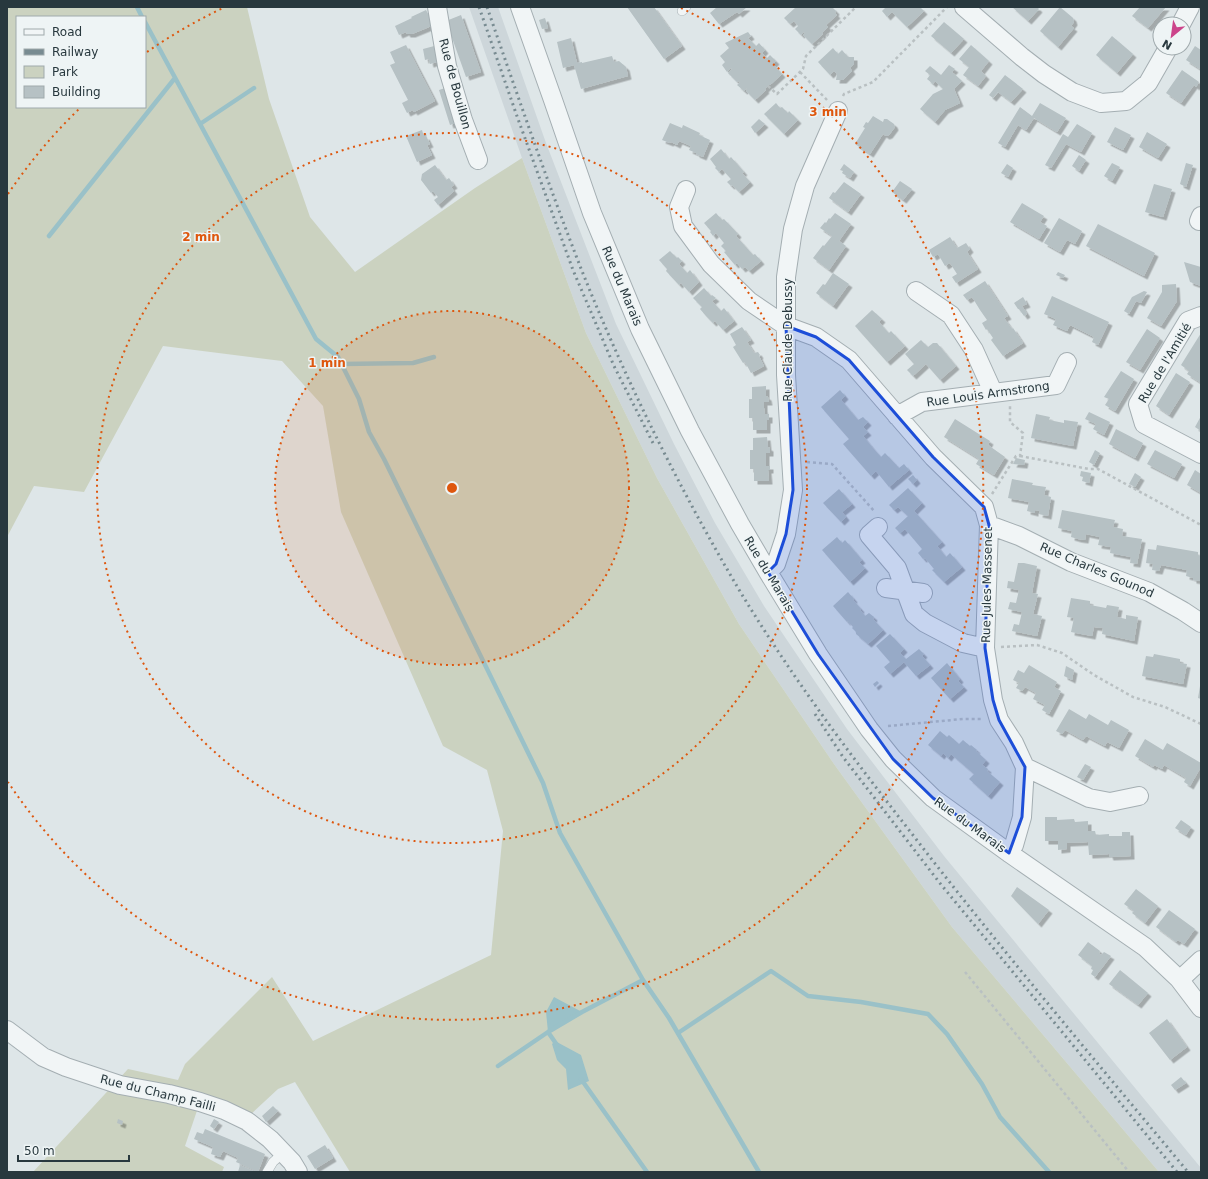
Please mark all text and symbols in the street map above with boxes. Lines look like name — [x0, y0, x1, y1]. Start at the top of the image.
legend — [16, 16, 146, 108]
north arrow — [1152, 16, 1192, 56]
text: Road — [52, 25, 82, 39]
text: N — [1160, 36, 1175, 52]
street label: Rue de Bouillon — [436, 37, 474, 131]
text: Railway — [52, 45, 98, 59]
text: Park — [52, 65, 78, 79]
text: Building — [52, 85, 101, 99]
text: 3 min — [809, 105, 847, 119]
text: 2 min — [182, 230, 220, 244]
street label: Rue du Marais — [599, 244, 645, 328]
street label: Rue Claude Debussy — [781, 278, 795, 402]
street label: Rue de l'Amitié — [1136, 321, 1194, 405]
text: 1 min — [308, 356, 346, 370]
street label: Rue Louis Armstrong — [926, 378, 1050, 410]
centre of rings — [445, 481, 459, 495]
street label: Rue Jules Massenet — [979, 527, 995, 643]
street label: Rue du Marais — [741, 534, 797, 614]
street label: Rue Charles Gounod — [1038, 540, 1156, 600]
street label: Rue du Marais — [931, 794, 1009, 856]
street label: Rue du Champ Failli — [99, 1072, 217, 1114]
scale bar — [18, 1137, 129, 1163]
text: 50 m — [24, 1144, 55, 1158]

